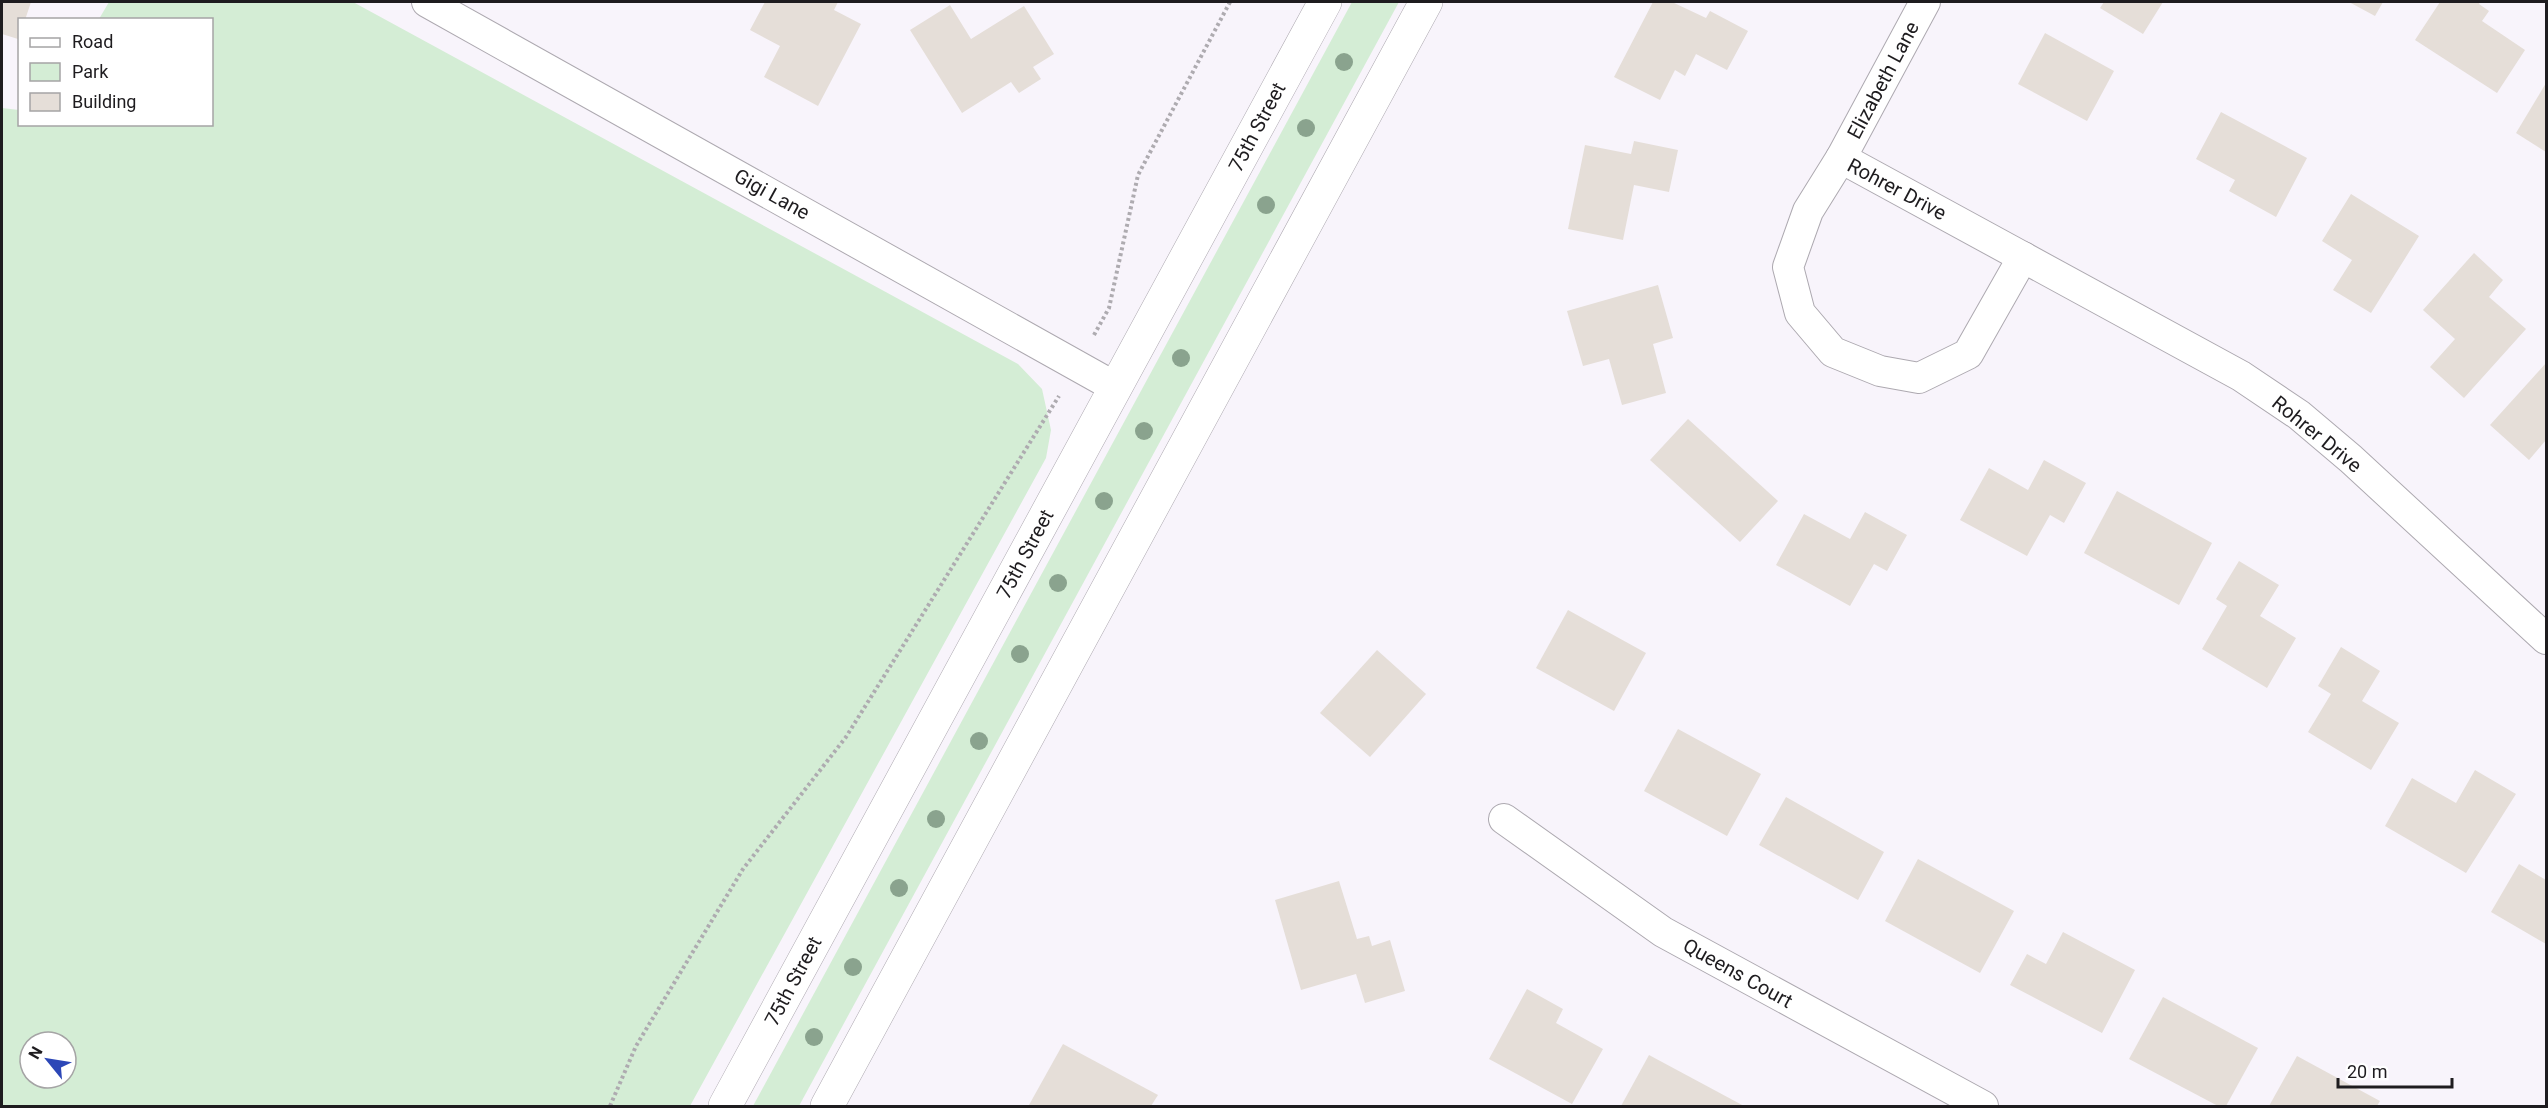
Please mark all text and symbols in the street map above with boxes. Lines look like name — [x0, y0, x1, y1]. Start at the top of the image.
street label: Elizabeth Lane — [1842, 17, 1924, 143]
legend — [18, 18, 213, 126]
text: Road — [72, 31, 113, 52]
text: Park — [72, 61, 109, 82]
street label: 75th Street — [1223, 78, 1291, 176]
text: Building — [72, 91, 136, 112]
street label: Rohrer Drive — [1843, 153, 1951, 225]
street label: Gigi Lane — [730, 163, 814, 225]
street label: Rohrer Drive — [2267, 390, 2367, 478]
street label: 75th Street — [991, 505, 1059, 603]
street label: 75th Street — [759, 932, 827, 1030]
street label: Queens Court — [1679, 933, 1797, 1013]
north arrow — [18, 1030, 78, 1090]
text: N — [24, 1043, 46, 1062]
scale bar — [2338, 1051, 2452, 1089]
text: 20 m — [2347, 1061, 2387, 1082]

